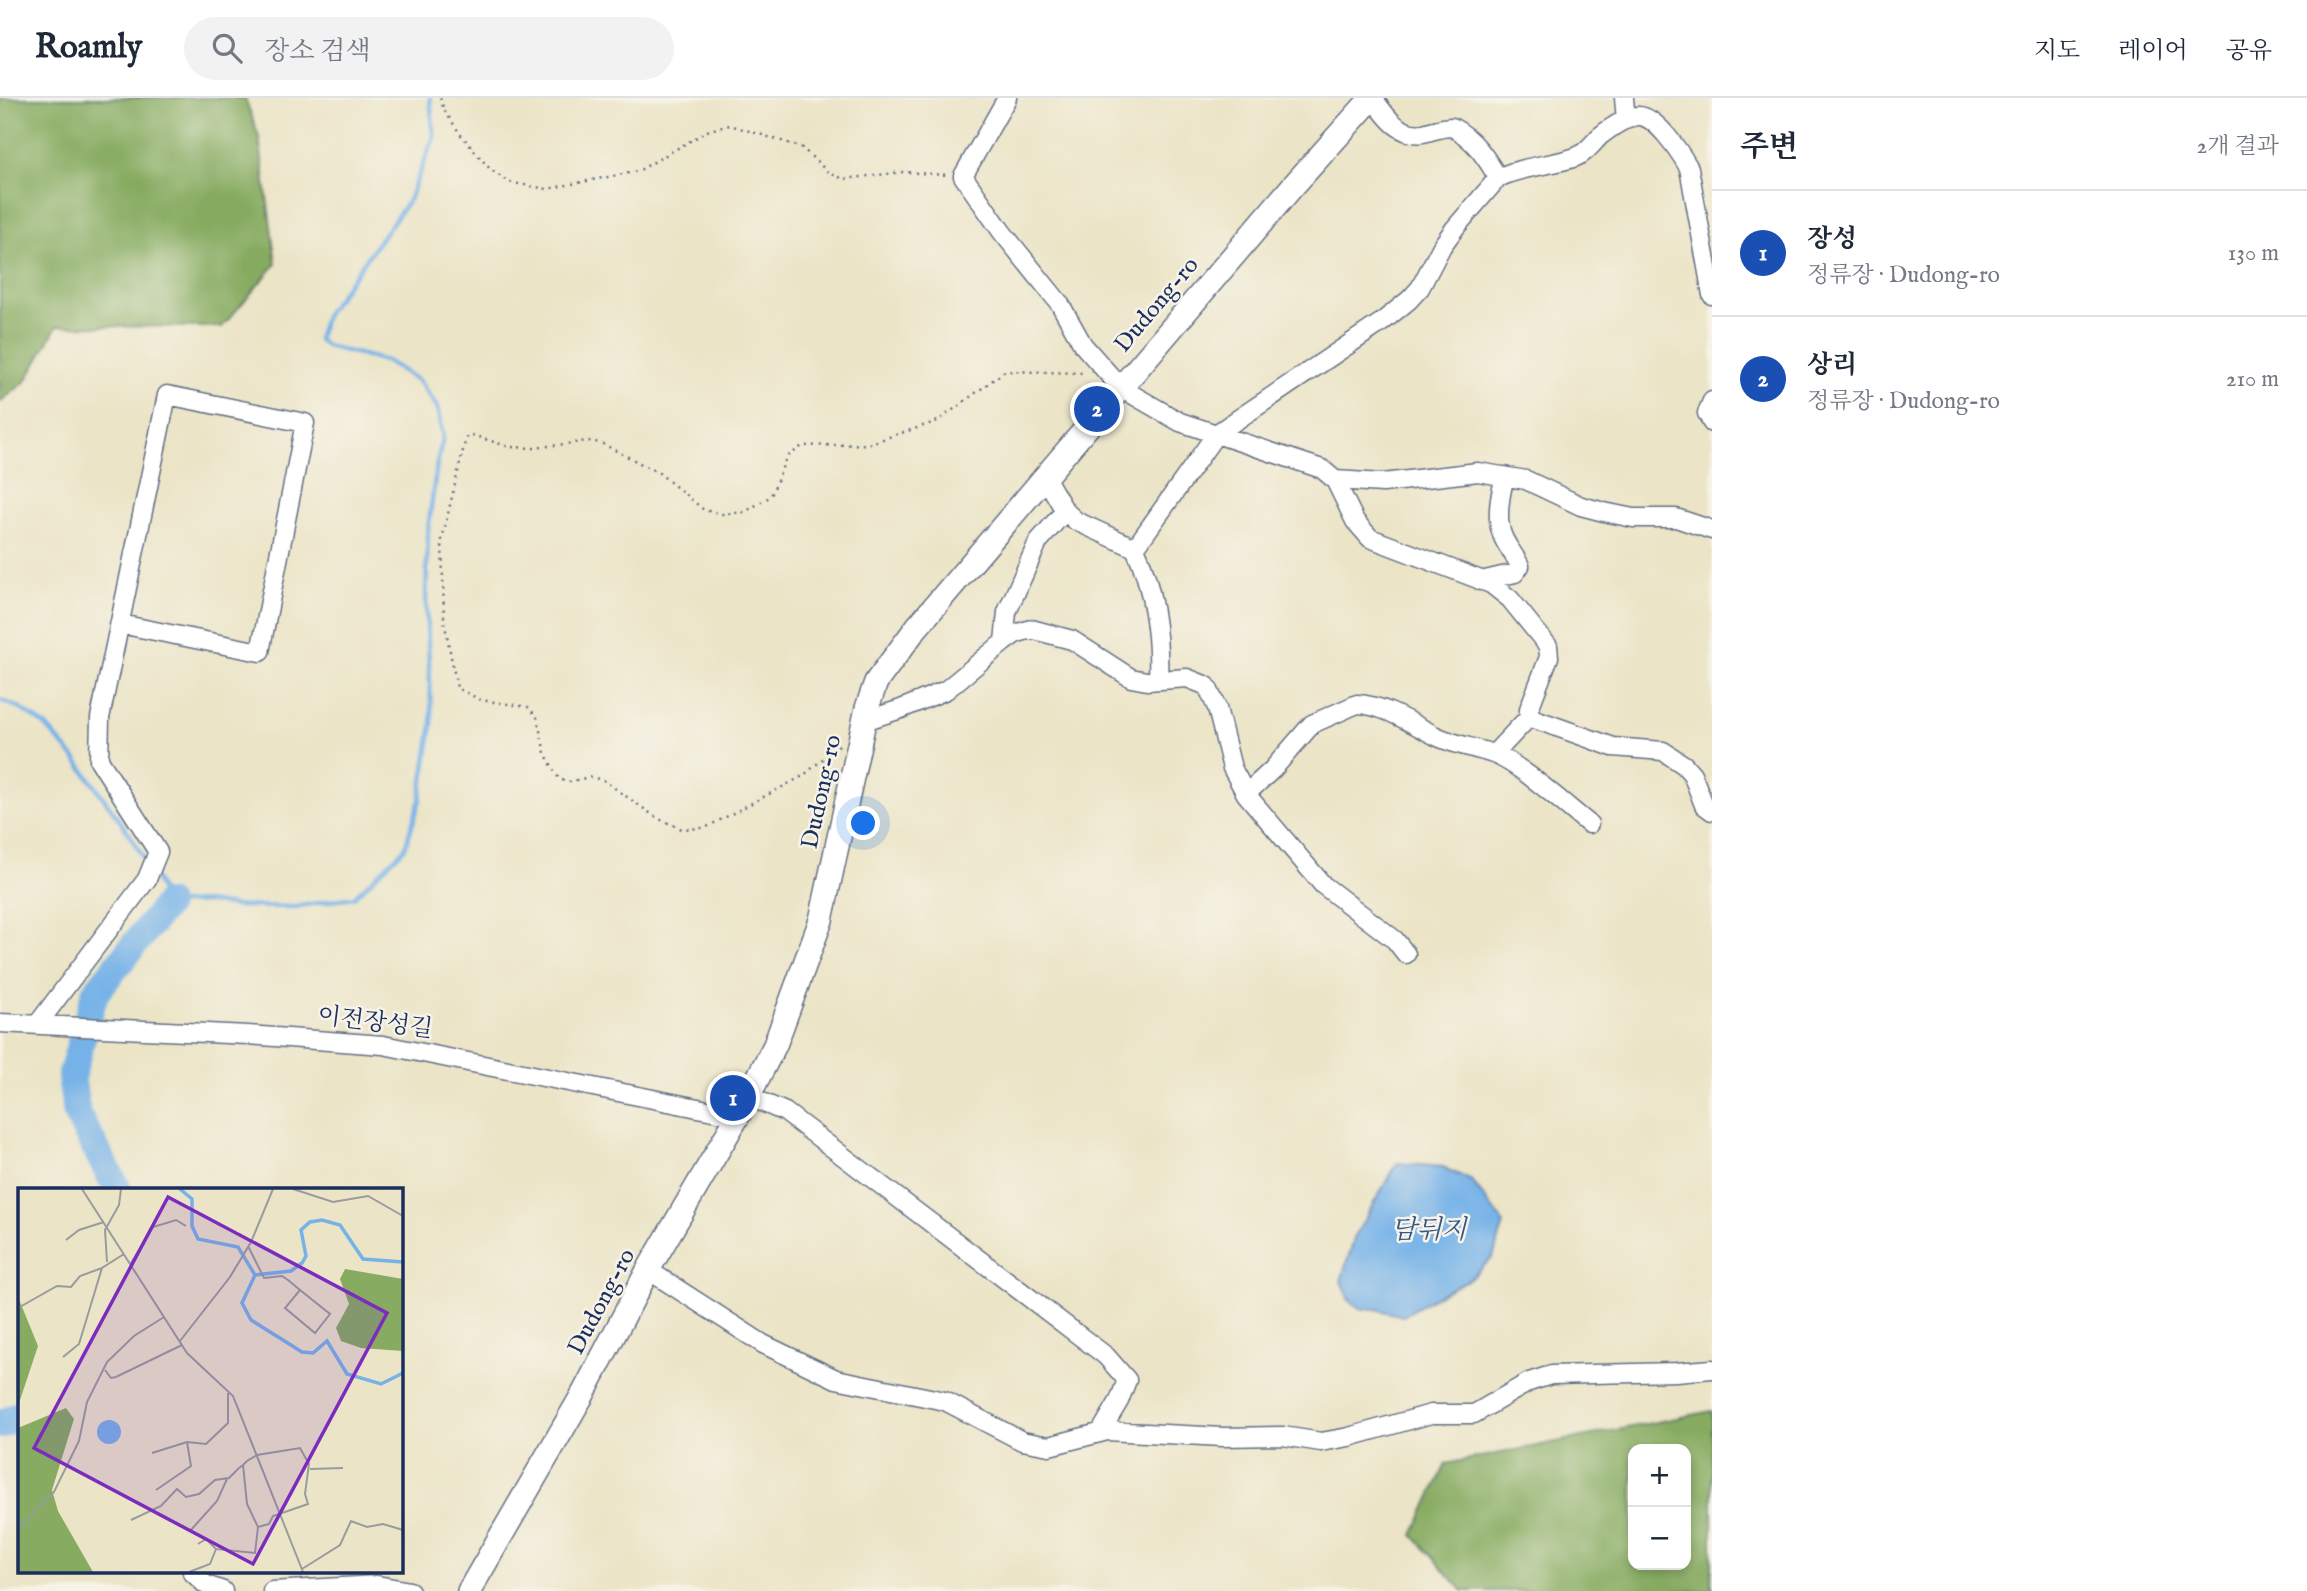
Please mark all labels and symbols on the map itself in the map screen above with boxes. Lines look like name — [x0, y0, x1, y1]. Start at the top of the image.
street label: Dudong-ro — [1108, 251, 1206, 359]
pin: 2 — [1074, 383, 1120, 435]
street label: Dudong-ro — [795, 732, 849, 852]
your location — [846, 806, 880, 840]
street label: 이전장성길 — [316, 1001, 434, 1045]
pin: 1 — [710, 1072, 756, 1124]
inset map — [18, 1188, 402, 1574]
water label: 담뒤지 — [1391, 1214, 1469, 1247]
street label: Dudong-ro — [561, 1243, 643, 1361]

